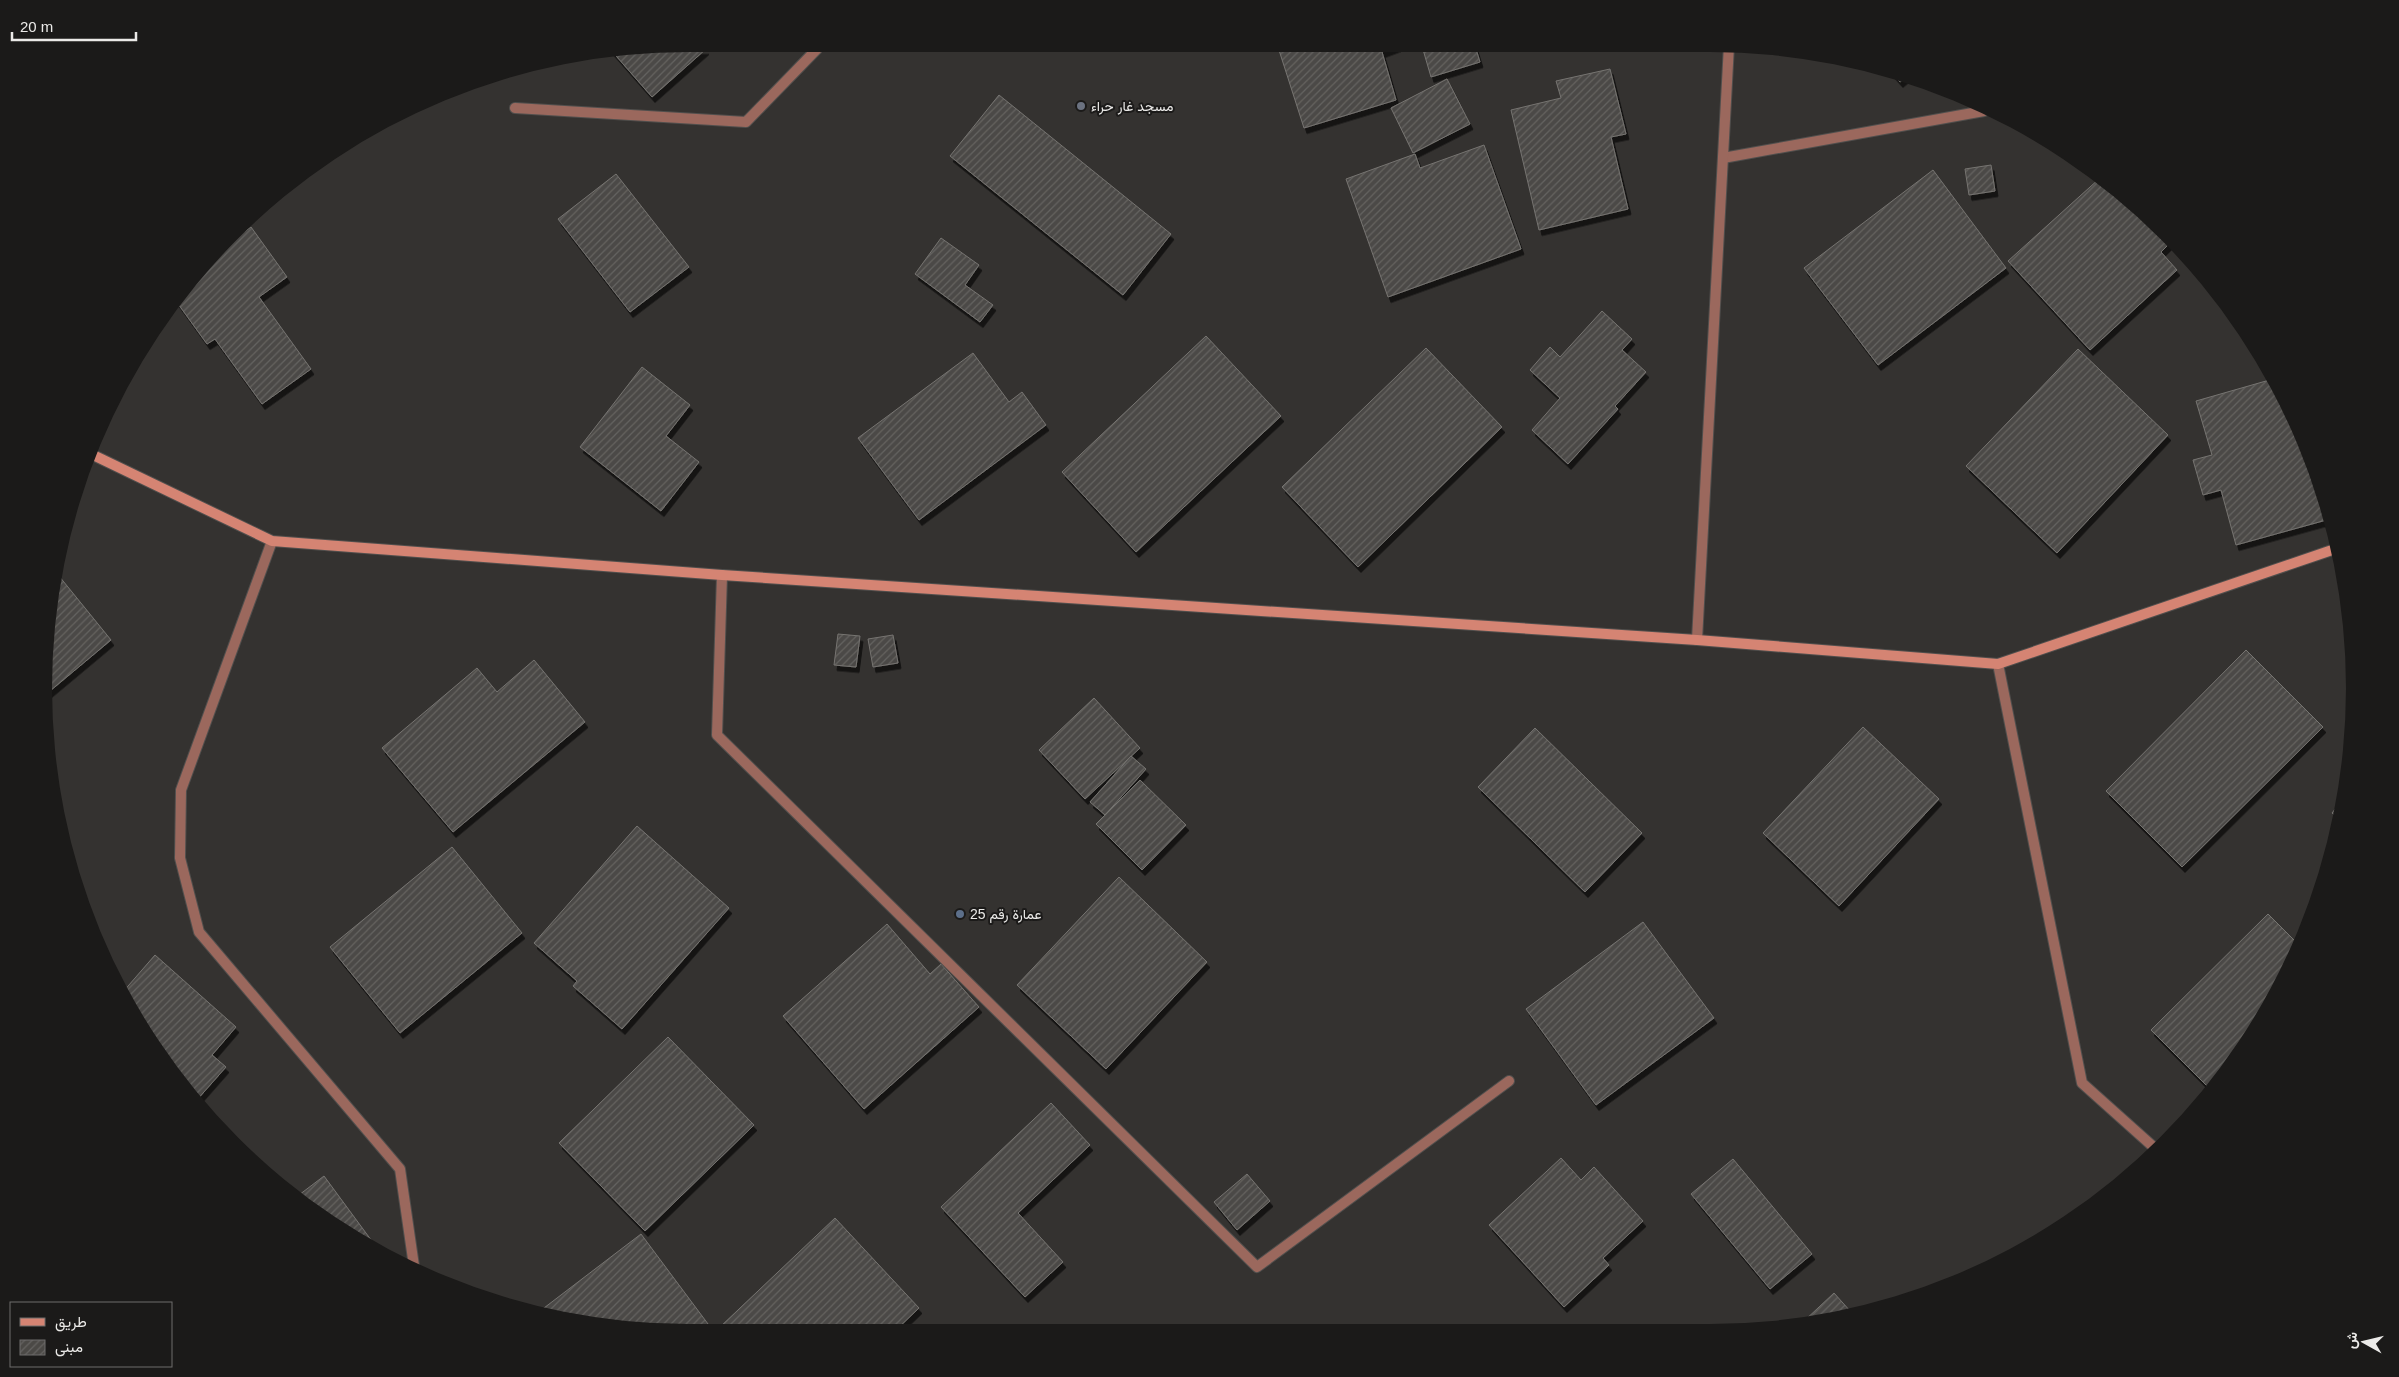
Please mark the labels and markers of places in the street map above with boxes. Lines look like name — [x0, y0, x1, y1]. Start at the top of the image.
place label: مسجد غار حراء — [1091, 98, 1174, 115]
marker: مسجد غار حراء — [1075, 100, 1087, 112]
place label: عمارة رقم 25 — [970, 906, 1042, 923]
marker: عمارة رقم 25 — [954, 908, 966, 920]

